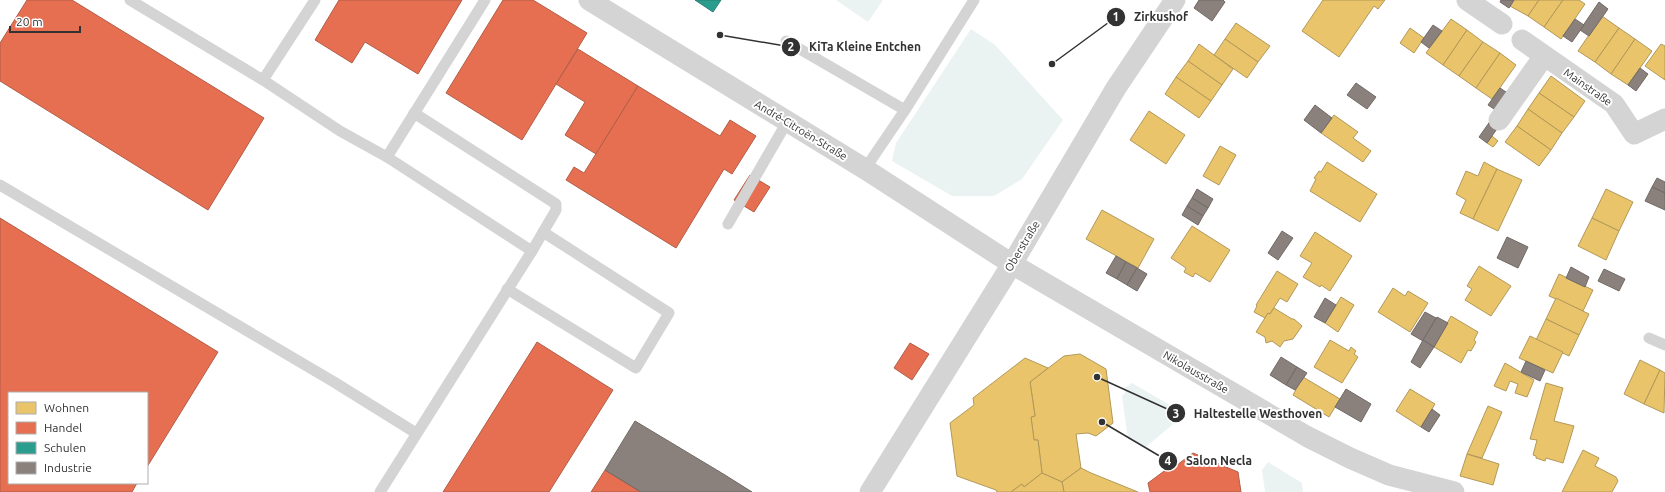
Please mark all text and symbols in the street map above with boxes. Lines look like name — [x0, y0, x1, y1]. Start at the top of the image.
callout: Zirkushof — [1106, 5, 1196, 29]
scale bar — [10, 8, 80, 34]
text: 1 — [1113, 10, 1119, 23]
text: Zirkushof — [1134, 10, 1189, 23]
text: 20 m — [16, 15, 43, 28]
callout: KiTa Kleine Entchen — [781, 35, 928, 59]
text: 2 — [788, 40, 795, 53]
text: KiTa Kleine Entchen — [809, 40, 921, 53]
street label: Mainstraße — [1562, 66, 1614, 108]
street label: André-Citroën-Straße — [753, 98, 849, 162]
street label: Oberstraße — [1002, 219, 1042, 273]
street label: Nikolausstraße — [1161, 348, 1231, 396]
legend — [8, 392, 148, 484]
text: Wohnen — [44, 401, 89, 414]
callout: Haltestelle Westhoven — [1166, 401, 1330, 425]
text: 3 — [1173, 407, 1179, 420]
text: Haltestelle Westhoven — [1194, 407, 1322, 420]
text: Handel — [44, 421, 82, 434]
text: Schulen — [44, 441, 86, 454]
callout: Salon Necla — [1158, 449, 1260, 473]
text: 4 — [1165, 454, 1172, 467]
text: Salon Necla — [1186, 454, 1252, 467]
text: Industrie — [44, 461, 92, 474]

